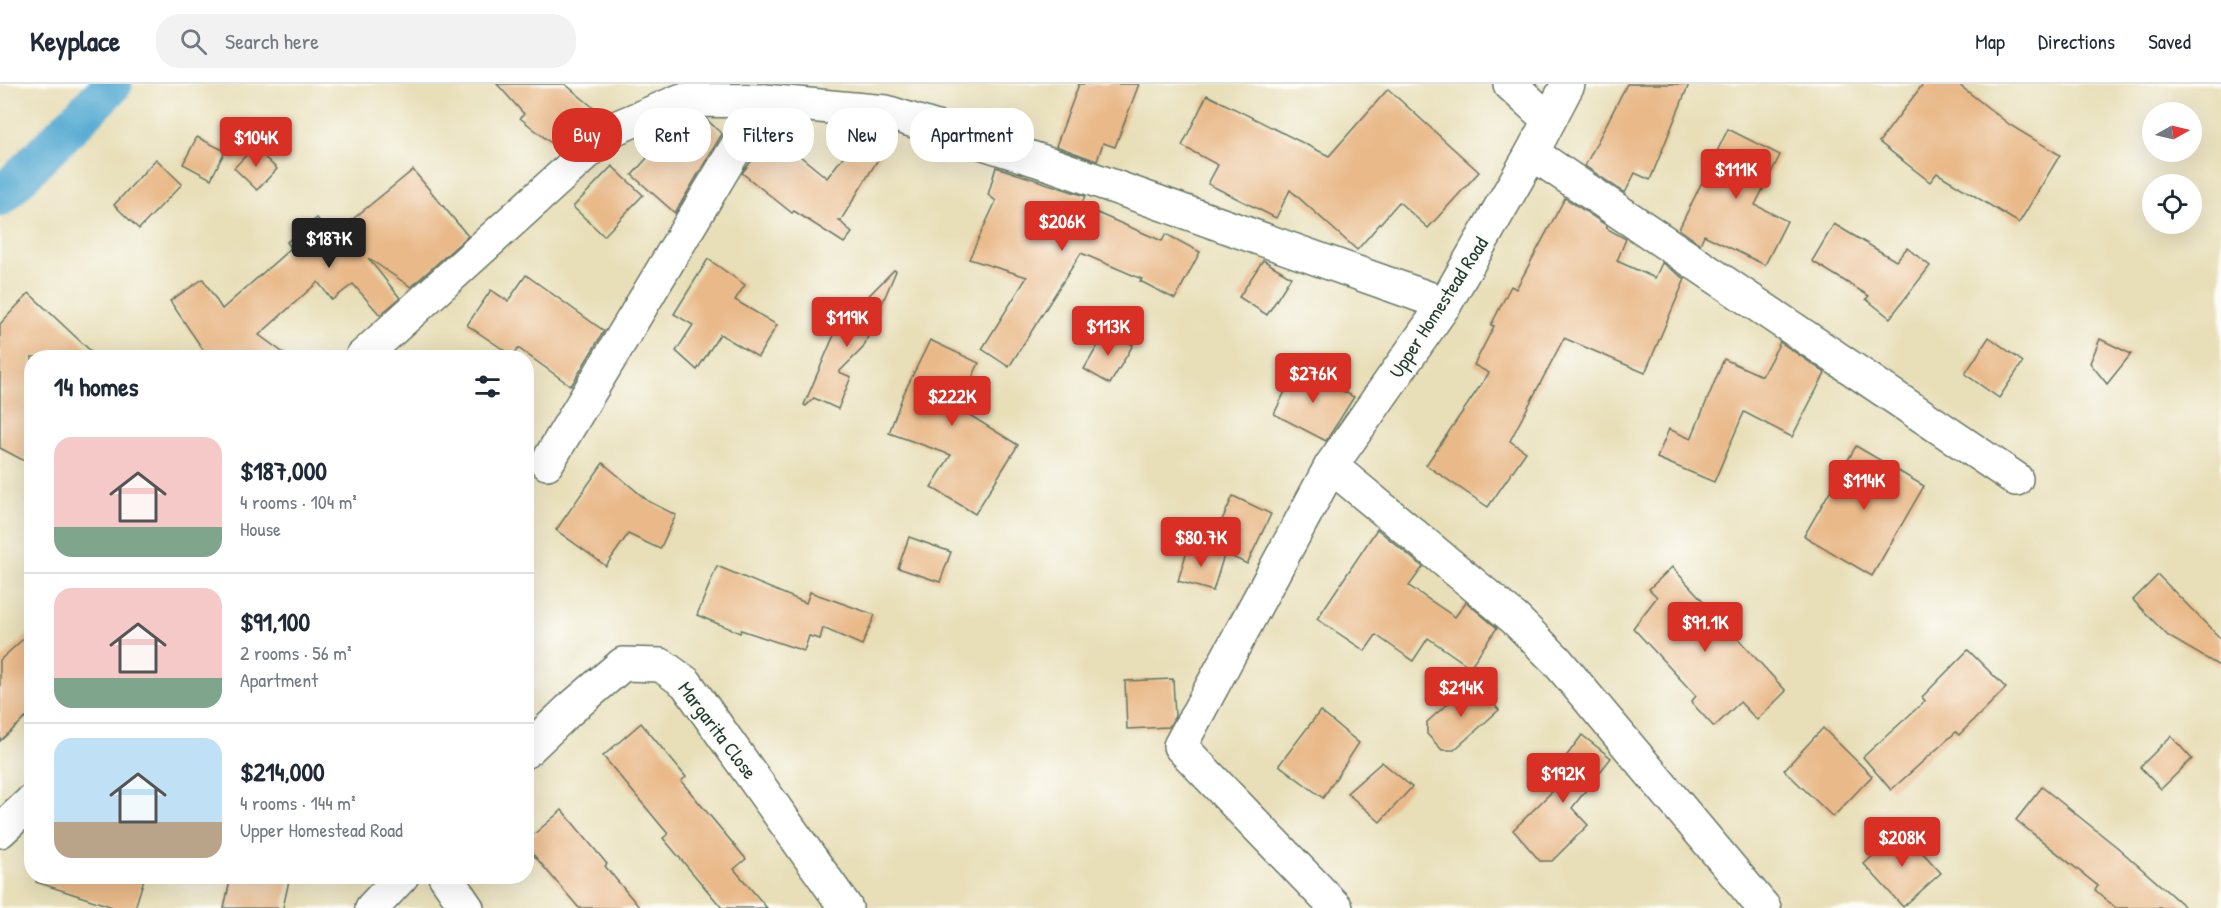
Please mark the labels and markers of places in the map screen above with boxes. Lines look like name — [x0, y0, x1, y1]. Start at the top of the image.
pin: $104K — [214, 117, 298, 168]
pin: $111K — [1694, 149, 1778, 200]
pin: $206K — [1020, 201, 1104, 252]
pin: $187K — [287, 218, 371, 269]
pin: $119K — [805, 297, 889, 348]
pin: $113K — [1066, 306, 1150, 357]
pin: $276K — [1271, 353, 1355, 404]
pin: $222K — [910, 376, 994, 427]
pin: $114K — [1822, 460, 1906, 511]
pin: $80.7K — [1152, 517, 1250, 568]
pin: $91.1K — [1656, 602, 1754, 653]
pin: $214K — [1419, 667, 1503, 718]
pin: $192K — [1521, 753, 1605, 804]
pin: $208K — [1860, 817, 1944, 868]

